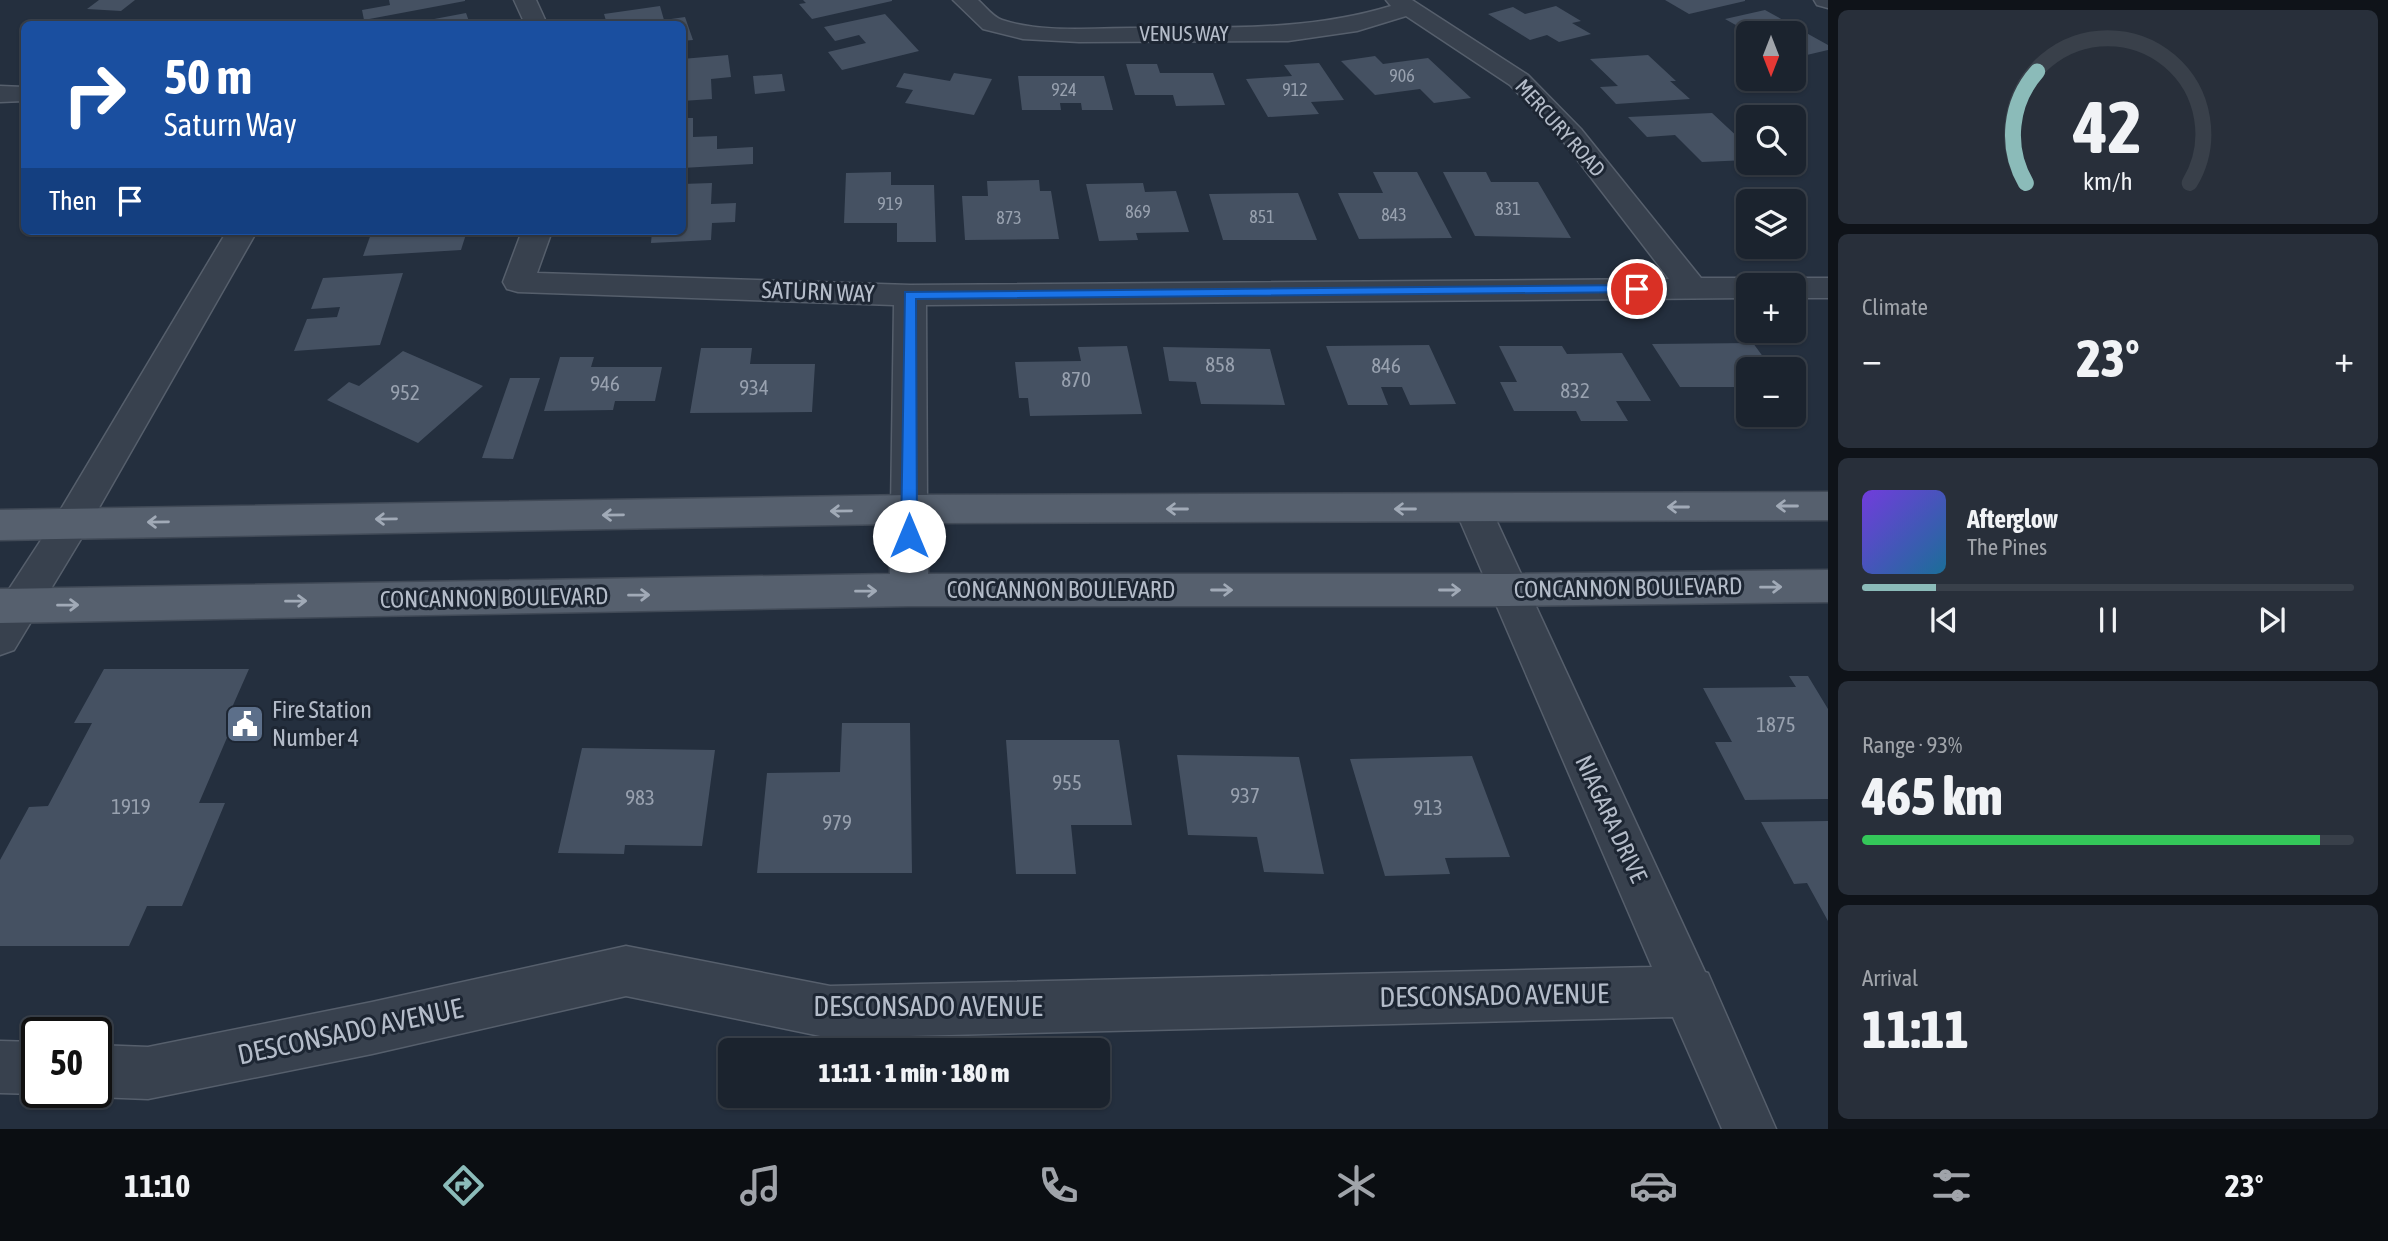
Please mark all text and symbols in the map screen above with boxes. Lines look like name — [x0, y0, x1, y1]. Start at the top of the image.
street label: VENUS WAY — [1139, 21, 1229, 45]
north arrow — [1736, 21, 1806, 91]
map controls — [1736, 21, 1806, 427]
text: 50 m — [164, 48, 252, 104]
icon: right — [49, 49, 140, 140]
house number: 906 — [1389, 65, 1415, 86]
street label: MERCURY ROAD — [1511, 74, 1611, 181]
house number: 924 — [1051, 79, 1077, 100]
house number: 912 — [1282, 79, 1308, 100]
text: 42 — [2073, 85, 2142, 168]
button: search — [1736, 105, 1806, 175]
text: Saturn Way — [164, 106, 297, 143]
text: km/h — [2083, 167, 2133, 195]
icon: arrive — [111, 182, 149, 220]
text: Then — [49, 186, 97, 216]
button: layers — [1736, 189, 1806, 259]
house number: 919 — [877, 193, 903, 214]
house number: 831 — [1495, 198, 1521, 219]
house number: 869 — [1125, 201, 1151, 222]
house number: 843 — [1381, 204, 1407, 225]
house number: 851 — [1249, 206, 1275, 227]
house number: 873 — [996, 207, 1022, 228]
pin — [1607, 259, 1667, 319]
icon: arrive — [1618, 270, 1656, 308]
button: + — [1736, 273, 1806, 343]
street label: SATURN WAY — [761, 276, 875, 307]
text: Climate — [1862, 294, 1928, 320]
text: 23° — [2076, 328, 2140, 388]
text: − — [1862, 337, 1882, 380]
text: + — [2334, 337, 2354, 380]
house number: 858 — [1205, 352, 1235, 376]
house number: 846 — [1371, 353, 1401, 377]
button: − — [1736, 357, 1806, 427]
house number: 870 — [1061, 367, 1091, 391]
house number: 946 — [590, 371, 620, 395]
house number: 934 — [739, 375, 769, 399]
house number: 832 — [1560, 378, 1590, 402]
house number: 952 — [390, 380, 420, 404]
position arrow — [872, 499, 946, 573]
one-way arrow — [1776, 499, 1799, 513]
one-way arrow — [1667, 500, 1690, 514]
one-way arrow — [1166, 502, 1189, 516]
one-way arrow — [1393, 502, 1416, 516]
one-way arrow — [830, 504, 853, 517]
text: Afterglow — [1967, 504, 2058, 534]
one-way arrow — [602, 508, 625, 521]
one-way arrow — [375, 512, 398, 525]
one-way arrow — [147, 516, 170, 529]
text: The Pines — [1967, 534, 2047, 560]
street label: CONCANNON BOULEVARD — [1514, 572, 1742, 603]
street label: CONCANNON BOULEVARD — [947, 576, 1175, 603]
one-way arrow — [1760, 580, 1783, 594]
street label: CONCANNON BOULEVARD — [380, 582, 608, 613]
one-way arrow — [1210, 583, 1233, 597]
one-way arrow — [1438, 583, 1461, 597]
one-way arrow — [854, 584, 877, 597]
one-way arrow — [627, 588, 650, 602]
one-way arrow — [284, 594, 307, 608]
one-way arrow — [56, 598, 79, 612]
icon: previous — [1925, 601, 1963, 639]
icon: pause — [2089, 601, 2127, 639]
icon: next — [2253, 601, 2291, 639]
place label: Fire Station Number 4 — [272, 696, 372, 751]
public building icon: Fire Station Number 4 — [224, 703, 266, 745]
house number: 1875 — [1756, 712, 1796, 736]
text: Range · 93% — [1862, 732, 1962, 758]
street label: NIAGARA DRIVE — [1570, 751, 1653, 887]
text: 465 km — [1862, 766, 2003, 826]
house number: 955 — [1052, 770, 1082, 794]
house number: 937 — [1230, 783, 1260, 807]
house number: 983 — [625, 785, 655, 809]
house number: 1919 — [111, 794, 151, 818]
house number: 913 — [1413, 795, 1443, 819]
house number: 979 — [822, 810, 852, 834]
text: Arrival — [1862, 965, 1918, 991]
street label: DESCONSADO AVENUE — [1379, 977, 1609, 1013]
street label: DESCONSADO AVENUE — [813, 990, 1043, 1022]
street label: DESCONSADO AVENUE — [234, 991, 466, 1070]
text: 11:11 — [1862, 999, 1969, 1059]
speed limit sign: 50 — [21, 1017, 112, 1108]
text: 11:11 · 1 min · 180 m — [819, 1058, 1009, 1088]
icon: directions — [439, 1161, 488, 1210]
icon: music — [736, 1161, 785, 1210]
icon: phone — [1034, 1161, 1083, 1210]
icon: climate — [1332, 1161, 1381, 1210]
icon: car — [1629, 1161, 1678, 1210]
icon: filters — [1927, 1161, 1976, 1210]
text: 11:10 — [124, 1167, 190, 1204]
text: 23° — [2225, 1167, 2264, 1204]

